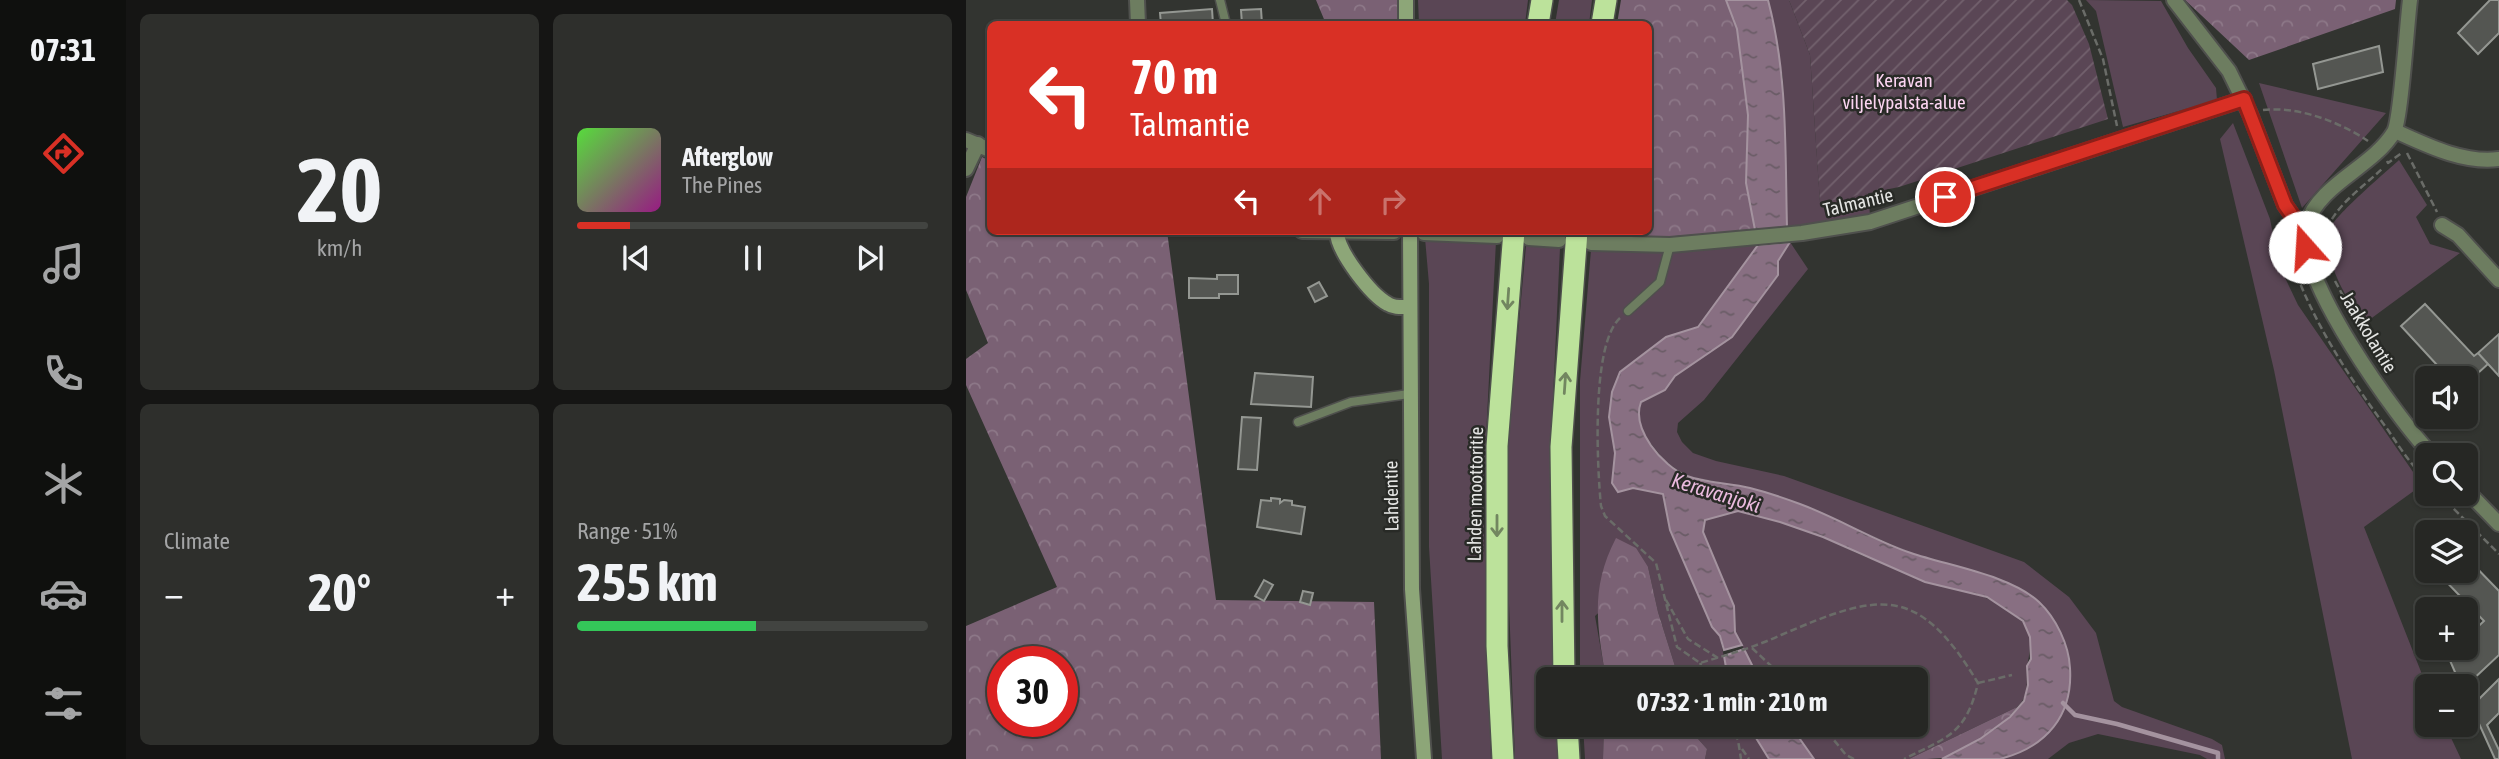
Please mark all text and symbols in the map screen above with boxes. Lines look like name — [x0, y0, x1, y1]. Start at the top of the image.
text: 07:31 — [30, 31, 96, 68]
text: 70 m — [1130, 48, 1218, 104]
icon: left — [1015, 49, 1106, 140]
park label: Keravan viljelypalsta-alue — [1842, 69, 1966, 113]
text: Talmantie — [1130, 106, 1250, 143]
icon: directions — [39, 129, 88, 178]
text: 20 — [297, 137, 382, 241]
text: Afterglow — [682, 142, 773, 172]
pin — [1915, 167, 1975, 227]
text: The Pines — [682, 172, 762, 198]
icon: arrive — [1926, 178, 1964, 216]
icon: left — [1228, 182, 1266, 220]
icon: ahead — [1301, 182, 1339, 220]
icon: right — [1374, 182, 1412, 220]
street label: Talmantie — [1821, 183, 1895, 221]
position arrow — [2268, 210, 2342, 284]
text: km/h — [317, 235, 362, 261]
icon: music — [39, 239, 88, 288]
icon: previous — [617, 239, 655, 277]
icon: pause — [734, 239, 772, 277]
icon: next — [851, 239, 889, 277]
one-way arrow — [1501, 287, 1514, 310]
street label: Jaakkolantie — [2336, 288, 2402, 376]
icon: phone — [39, 349, 88, 398]
map controls — [2415, 366, 2478, 737]
button: sound — [2415, 366, 2478, 429]
one-way arrow — [1559, 373, 1572, 395]
street label: Lahden moottoritie — [1463, 427, 1487, 561]
button: search — [2415, 443, 2478, 506]
icon: climate — [39, 459, 88, 508]
street label: Lahdentie — [1379, 460, 1403, 532]
water label: Keravanjoki — [1669, 467, 1764, 517]
one-way arrow — [1490, 514, 1504, 537]
text: Range · 51% — [577, 518, 677, 544]
button: layers — [2415, 520, 2478, 583]
text: Climate — [164, 528, 230, 554]
text: 255 km — [577, 552, 718, 612]
text: 20° — [308, 562, 371, 622]
icon: car — [39, 569, 88, 618]
text: − — [164, 571, 184, 614]
text: + — [495, 571, 515, 614]
button: + — [2415, 597, 2478, 660]
one-way arrow — [1555, 600, 1569, 623]
speed limit sign: 30 — [987, 646, 1078, 737]
button: − — [2415, 674, 2478, 737]
icon: filters — [39, 679, 88, 728]
text: 07:32 · 1 min · 210 m — [1637, 687, 1827, 717]

